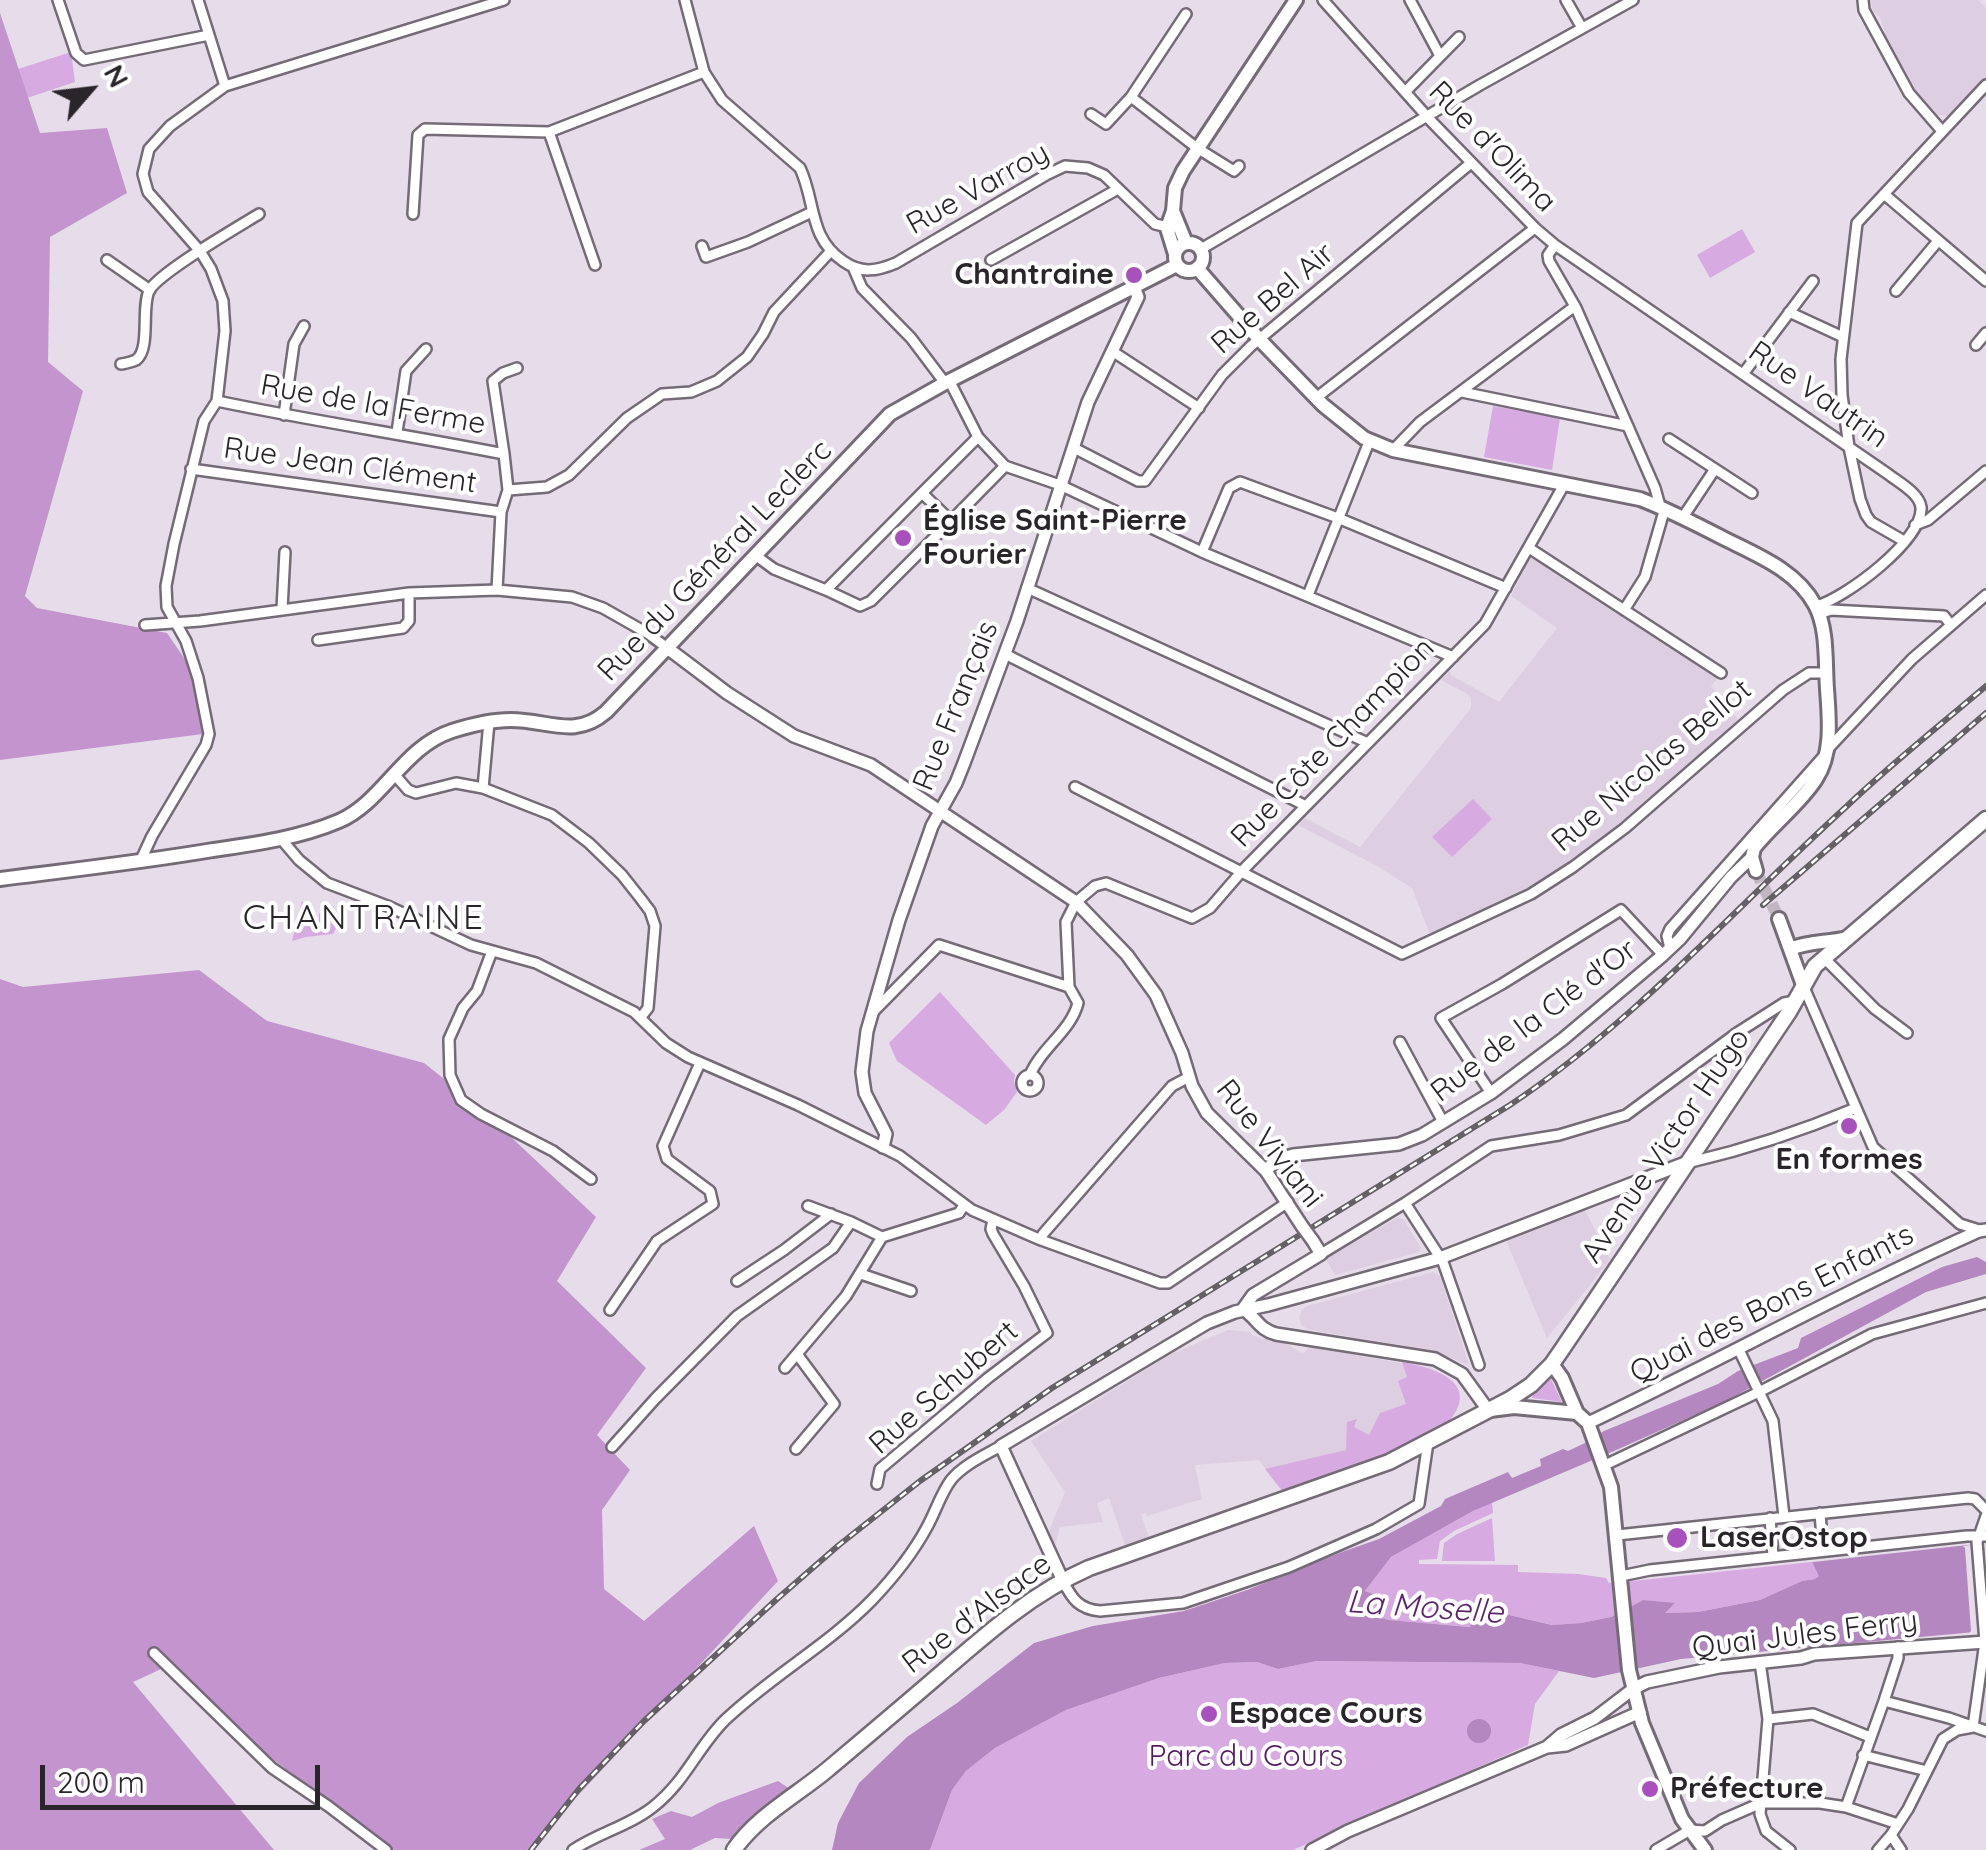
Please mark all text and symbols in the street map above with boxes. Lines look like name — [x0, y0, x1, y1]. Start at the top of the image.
north arrow — [40, 40, 140, 140]
text: N — [97, 58, 137, 93]
street label: Rue d'Olima — [1421, 74, 1563, 220]
street label: Rue Varroy — [900, 135, 1056, 243]
street label: Rue Bel Air — [1204, 236, 1342, 362]
place label: Chantraine — [954, 257, 1114, 293]
marker: Chantraine — [1123, 264, 1145, 286]
street label: Rue Vautrin — [1741, 334, 1895, 456]
street label: Rue de la Ferme — [258, 367, 488, 443]
street label: Rue Jean Clément — [221, 430, 479, 502]
street label: Rue du Général Leclerc — [591, 433, 839, 689]
place label: Église Saint-Pierre Fourier — [923, 503, 1187, 574]
marker: Église Saint-Pierre Fourier — [892, 527, 914, 549]
street label: Rue Français — [906, 616, 1006, 796]
street label: Rue Côte Champion — [1224, 631, 1442, 855]
street label: Rue Nicolas Bellot — [1545, 672, 1759, 860]
district label: CHANTRAINE — [243, 897, 485, 939]
street label: Rue de la Clé d'Or — [1424, 932, 1644, 1110]
street label: Avenue Victor Hugo — [1574, 1022, 1758, 1270]
street label: Rue Viviani — [1208, 1073, 1330, 1215]
marker: En formes — [1838, 1115, 1860, 1137]
place label: En formes — [1775, 1142, 1923, 1178]
street label: Quai des Bons Enfants — [1624, 1217, 1920, 1391]
street label: Rue Schubert — [862, 1314, 1026, 1462]
place label: LaserOstop — [1700, 1520, 1868, 1556]
marker: LaserOstop — [1664, 1525, 1690, 1551]
street label: Rue d'Alsace — [895, 1546, 1059, 1682]
water label: La Moselle — [1346, 1583, 1504, 1633]
street label: Quai Jules Ferry — [1690, 1603, 1920, 1667]
place label: Espace Cours — [1229, 1696, 1423, 1732]
marker: Espace Cours — [1198, 1703, 1220, 1725]
park label: Parc du Cours — [1149, 1739, 1343, 1775]
scale bar — [45, 1745, 325, 1807]
text: 200 m — [57, 1763, 145, 1801]
place label: Préfecture — [1670, 1771, 1824, 1807]
marker: Préfecture — [1639, 1778, 1661, 1800]

